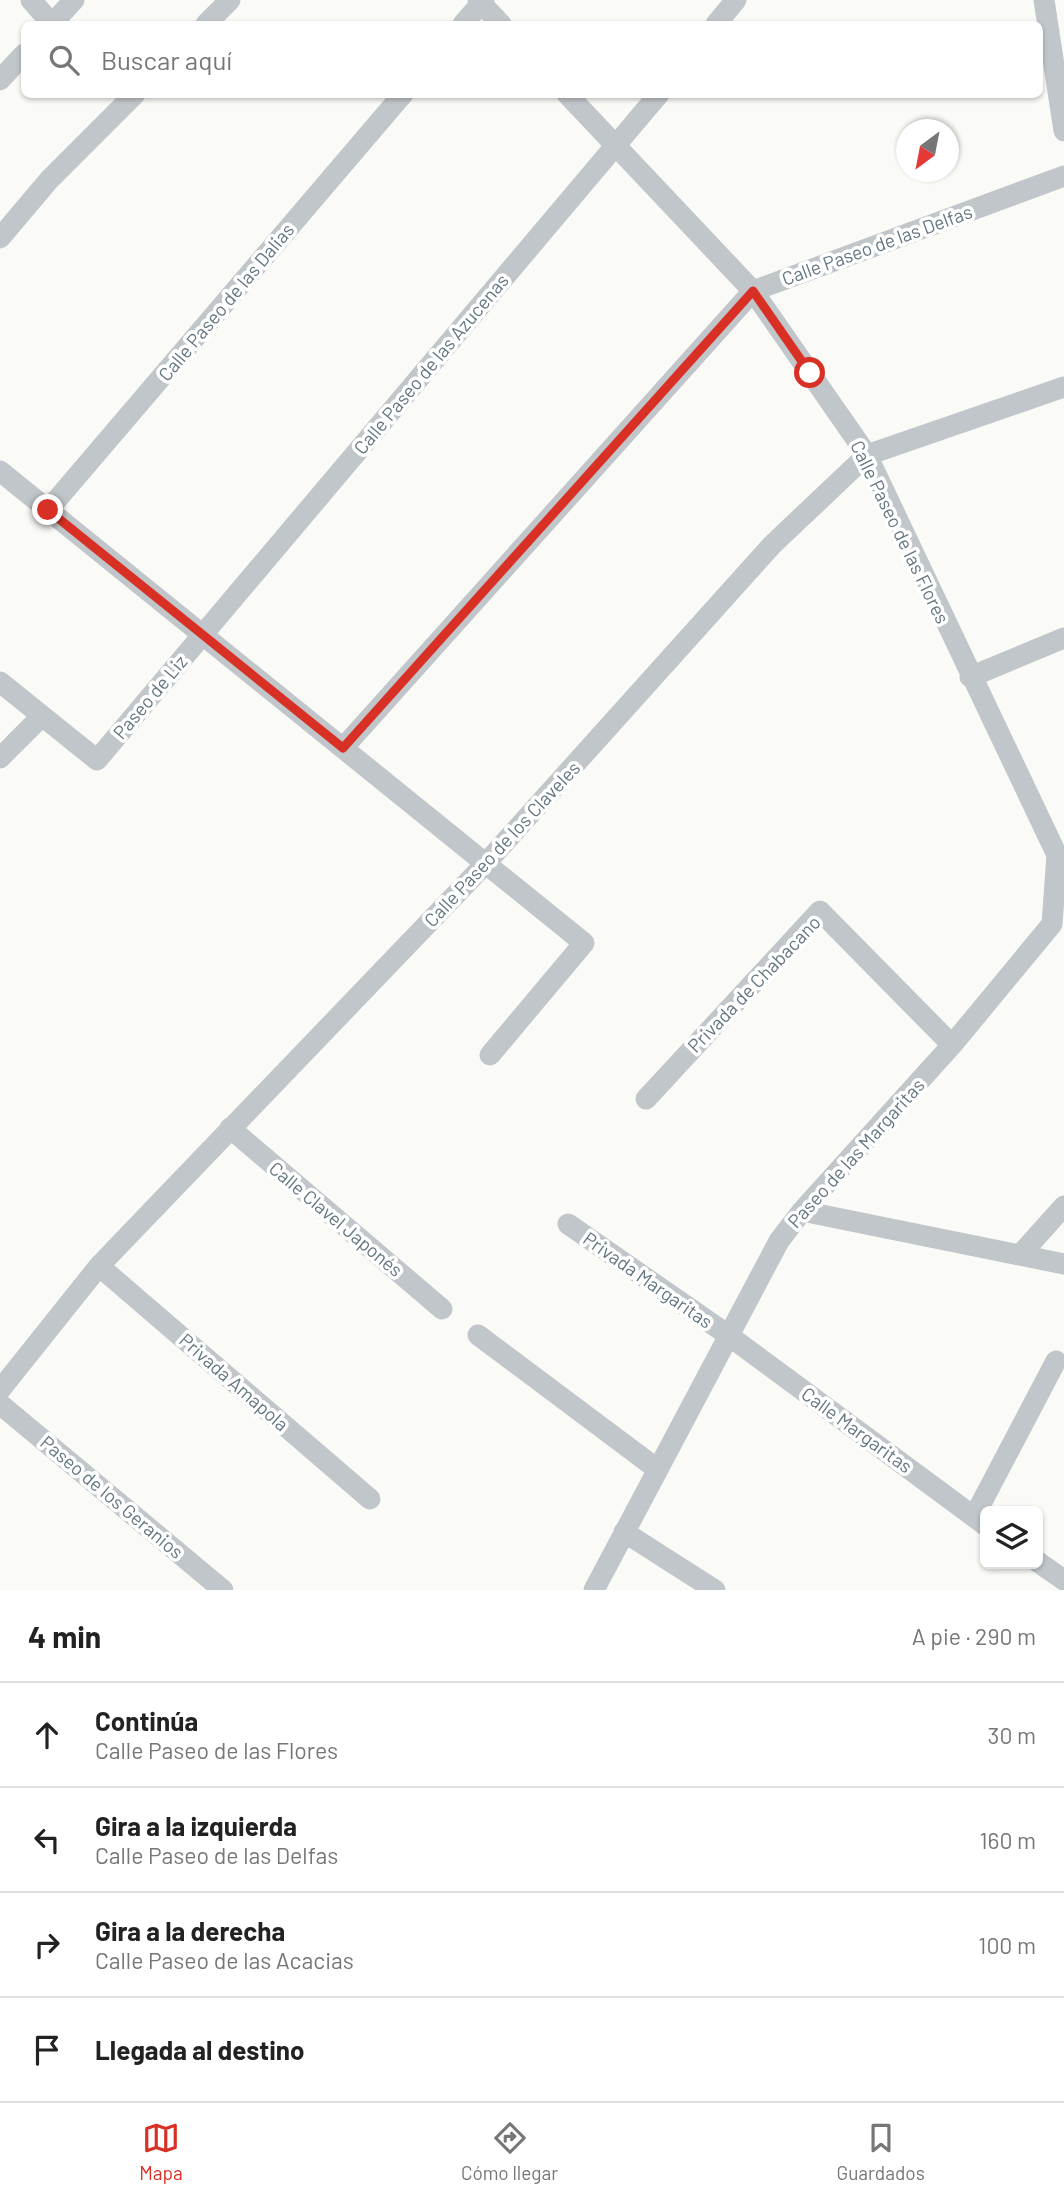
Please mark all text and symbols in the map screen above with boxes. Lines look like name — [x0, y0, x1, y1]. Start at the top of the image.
search box — [21, 21, 1043, 98]
icon: search — [45, 41, 83, 79]
text: Buscar aquí — [101, 44, 232, 75]
north arrow — [896, 119, 959, 182]
street label: Calle Paseo de las Delfas — [778, 199, 975, 290]
street label: Calle Paseo de las Dalias — [153, 218, 298, 385]
street label: Calle Paseo de las Azucenas — [348, 269, 513, 459]
route start — [794, 357, 825, 388]
street label: Calle Paseo de las Flores — [846, 436, 955, 627]
route end — [32, 494, 63, 525]
street label: Paseo de Liz — [108, 650, 191, 743]
street label: Calle Paseo de los Claveles — [419, 756, 584, 931]
street label: Privada de Chabacano — [682, 910, 825, 1057]
street label: Paseo de las Margaritas — [783, 1073, 929, 1232]
street label: Calle Clavel Japonés — [265, 1156, 408, 1281]
street label: Privada Margaritas — [579, 1226, 717, 1333]
street label: Privada Amapola — [175, 1328, 294, 1435]
street label: Calle Margaritas — [797, 1382, 917, 1477]
street label: Paseo de los Geranios — [36, 1430, 188, 1563]
map controls — [980, 1506, 1043, 1569]
button: layers — [980, 1506, 1043, 1569]
text: 4 min — [28, 1618, 101, 1654]
text: A pie · 290 m — [912, 1622, 1036, 1650]
text: Continúa — [95, 1705, 198, 1736]
icon: ahead — [28, 1716, 66, 1754]
text: 30 m — [988, 1721, 1036, 1749]
text: Calle Paseo de las Flores — [95, 1736, 338, 1764]
text: Gira a la izquierda — [95, 1810, 297, 1841]
icon: left — [28, 1821, 66, 1859]
text: 160 m — [979, 1826, 1036, 1854]
text: Calle Paseo de las Delfas — [95, 1841, 338, 1869]
text: Gira a la derecha — [95, 1915, 285, 1946]
icon: right — [28, 1926, 66, 1964]
text: 100 m — [978, 1931, 1036, 1959]
text: Calle Paseo de las Acacias — [95, 1946, 354, 1974]
icon: arrive — [28, 2031, 66, 2069]
text: Llegada al destino — [95, 2034, 304, 2065]
tab: Mapa — [139, 2119, 183, 2184]
tab: Cómo llegar — [461, 2119, 558, 2184]
tab: Guardados — [836, 2119, 925, 2184]

